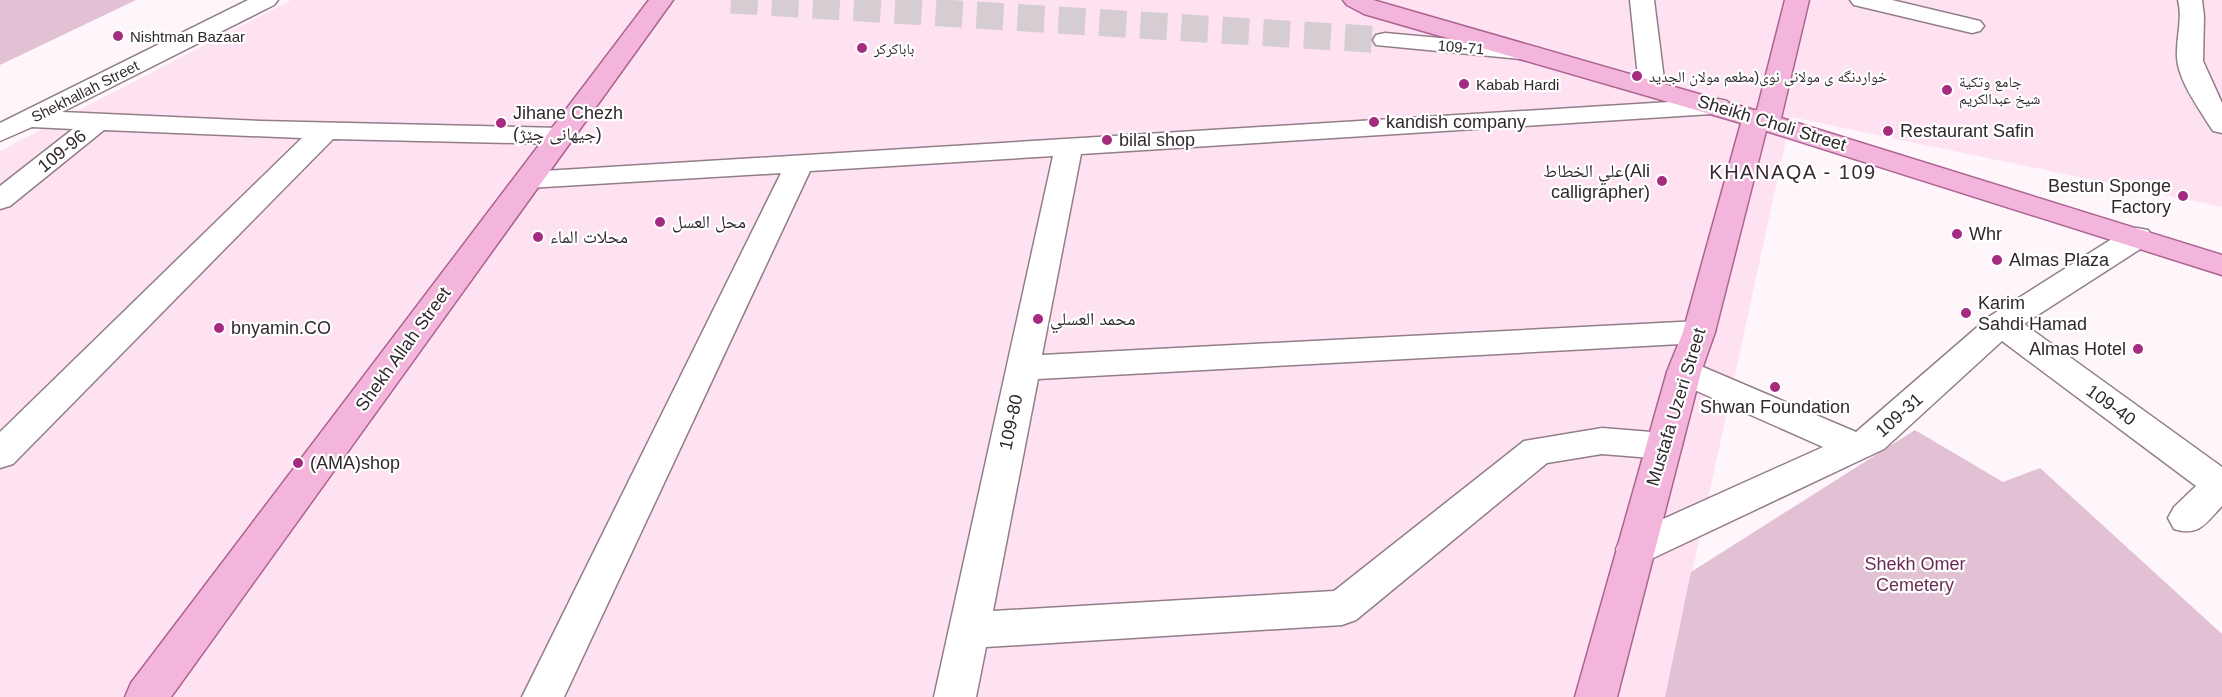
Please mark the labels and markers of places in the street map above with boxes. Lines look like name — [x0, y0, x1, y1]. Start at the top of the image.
place label: Nishtman Bazaar — [130, 28, 245, 45]
marker: Nishtman Bazaar — [111, 29, 125, 43]
place label: باباكركر — [873, 40, 914, 58]
marker: باباكركر — [855, 41, 869, 55]
place label: خواردنگه ی مولانی نوی(مطعم مولان الجديد — [1649, 68, 1888, 87]
marker: خواردنگه ی مولانی نوی(مطعم مولان الجديد — [1630, 69, 1644, 83]
place label: جامع وتكية شيخ عبدالكريم — [1959, 73, 2040, 109]
place label: Kabab Hardi — [1476, 76, 1559, 93]
marker: Kabab Hardi — [1457, 77, 1471, 91]
marker: جامع وتكية شيخ عبدالكريم — [1940, 83, 1954, 97]
place label: Jihane Chezh (جیهانی چێژ) — [513, 103, 623, 145]
place label: kandish company — [1386, 112, 1526, 132]
marker: kandish company — [1367, 115, 1381, 129]
marker: Jihane Chezh (جیهانی چێژ) — [494, 116, 508, 130]
place label: Restaurant Safin — [1900, 121, 2034, 141]
marker: Restaurant Safin — [1881, 124, 1895, 138]
place label: bilal shop — [1119, 130, 1195, 150]
marker: bilal shop — [1100, 133, 1114, 147]
place label: علي الخطاط(Ali calligrapher) — [1543, 161, 1650, 202]
marker: علي الخطاط(Ali calligrapher) — [1655, 174, 1669, 188]
place label: Bestun Sponge Factory — [2048, 176, 2171, 217]
marker: Bestun Sponge Factory — [2176, 189, 2190, 203]
place label: محل العسل — [672, 212, 746, 233]
marker: محل العسل — [653, 215, 667, 229]
place label: Whr — [1969, 224, 2002, 244]
place label: محلات الماء — [550, 227, 628, 247]
marker: Whr — [1950, 227, 1964, 241]
marker: محلات الماء — [531, 230, 545, 244]
place label: Almas Plaza — [2009, 250, 2110, 270]
marker: Almas Plaza — [1990, 253, 2004, 267]
place label: Karim Sahdi Hamad — [1978, 293, 2087, 334]
marker: Karim Sahdi Hamad — [1959, 306, 1973, 320]
place label: محمد العسلي — [1050, 309, 1135, 334]
marker: محمد العسلي — [1031, 312, 1045, 326]
place label: bnyamin.CO — [231, 318, 331, 338]
marker: bnyamin.CO — [212, 321, 226, 335]
place label: Almas Hotel — [2029, 339, 2126, 359]
marker: Almas Hotel — [2131, 342, 2145, 356]
marker: Shwan Foundation — [1768, 380, 1782, 394]
place label: Shwan Foundation — [1700, 397, 1850, 417]
place label: (AMA)shop — [310, 453, 400, 473]
marker: (AMA)shop — [291, 456, 305, 470]

